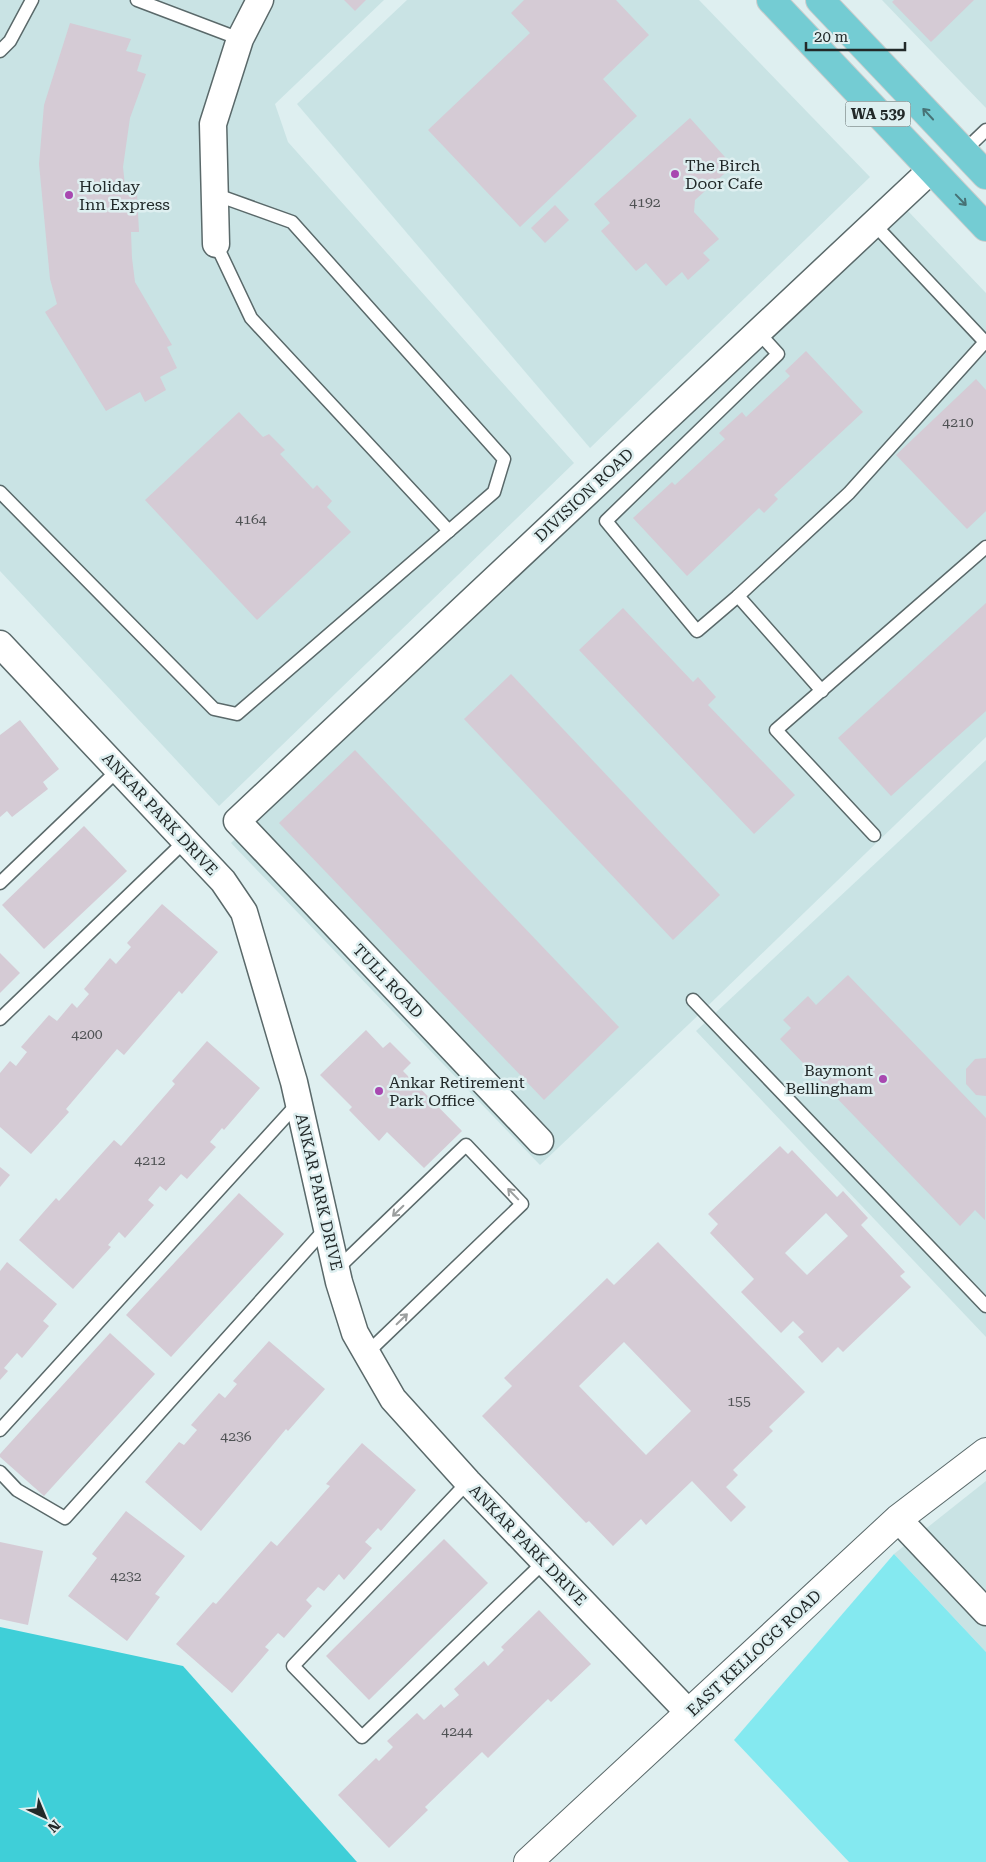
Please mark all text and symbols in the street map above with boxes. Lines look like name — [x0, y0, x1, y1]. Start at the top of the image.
scale bar — [806, 20, 905, 52]
text: 20 m — [814, 28, 849, 46]
road number: WA 539 — [846, 102, 910, 126]
one-way arrow — [922, 107, 934, 120]
place label: The Birch Door Cafe — [685, 156, 763, 193]
marker: The Birch Door Cafe — [669, 168, 681, 180]
place label: Holiday Inn Express — [79, 177, 170, 214]
marker: Holiday Inn Express — [63, 189, 75, 201]
house number: 4192 — [629, 194, 661, 210]
one-way arrow — [955, 194, 967, 207]
house number: 4210 — [942, 414, 974, 430]
street label: DIVISION ROAD — [531, 444, 637, 546]
house number: 4164 — [235, 511, 267, 527]
street label: ANKAR PARK DRIVE — [98, 749, 222, 879]
street label: TULL ROAD — [349, 940, 427, 1022]
house number: 4200 — [71, 1026, 103, 1042]
place label: Baymont Bellingham — [786, 1061, 873, 1098]
place label: Ankar Retirement Park Office — [389, 1073, 525, 1110]
marker: Baymont Bellingham — [877, 1073, 889, 1085]
marker: Ankar Retirement Park Office — [373, 1085, 385, 1097]
street label: ANKAR PARK DRIVE — [292, 1111, 346, 1273]
house number: 4212 — [134, 1152, 166, 1168]
one-way arrow — [507, 1188, 519, 1200]
one-way arrow — [392, 1205, 404, 1217]
one-way arrow — [396, 1313, 408, 1325]
house number: 155 — [727, 1393, 751, 1409]
house number: 4236 — [220, 1428, 252, 1444]
street label: ANKAR PARK DRIVE — [465, 1481, 591, 1609]
house number: 4232 — [110, 1568, 142, 1584]
street label: EAST KELLOGG ROAD — [683, 1586, 825, 1720]
house number: 4244 — [441, 1723, 473, 1739]
north arrow — [20, 1792, 70, 1842]
text: N — [44, 1817, 63, 1836]

